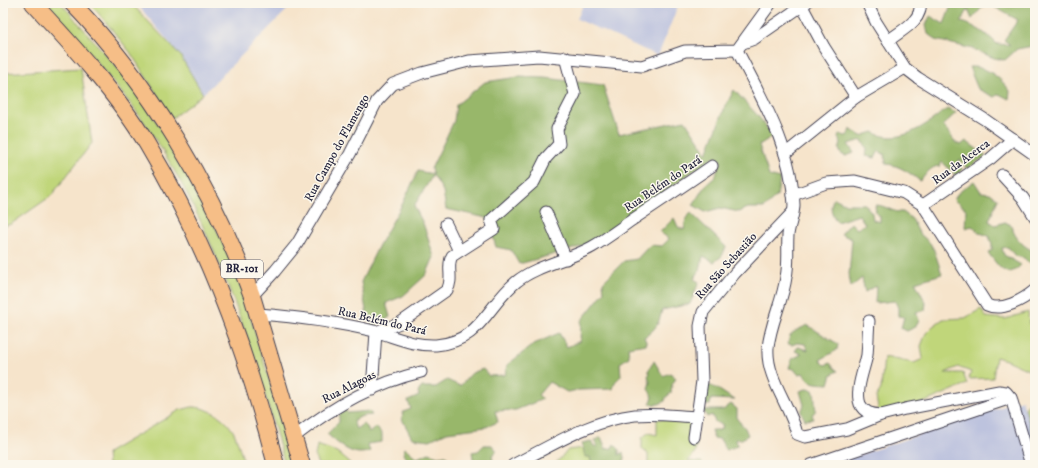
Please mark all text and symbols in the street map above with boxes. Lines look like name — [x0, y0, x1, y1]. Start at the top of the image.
street label: Rua Campo do Flamengo — [301, 92, 373, 204]
street label: Rua da Acerca — [929, 136, 993, 188]
street label: Rua Belém do Pará — [621, 152, 705, 215]
street label: Rua São Sebastião — [692, 229, 760, 303]
road number: BR-101 — [221, 260, 263, 278]
street label: Rua Belém do Pará — [336, 304, 428, 339]
street label: Rua Alagoas — [319, 367, 379, 407]

